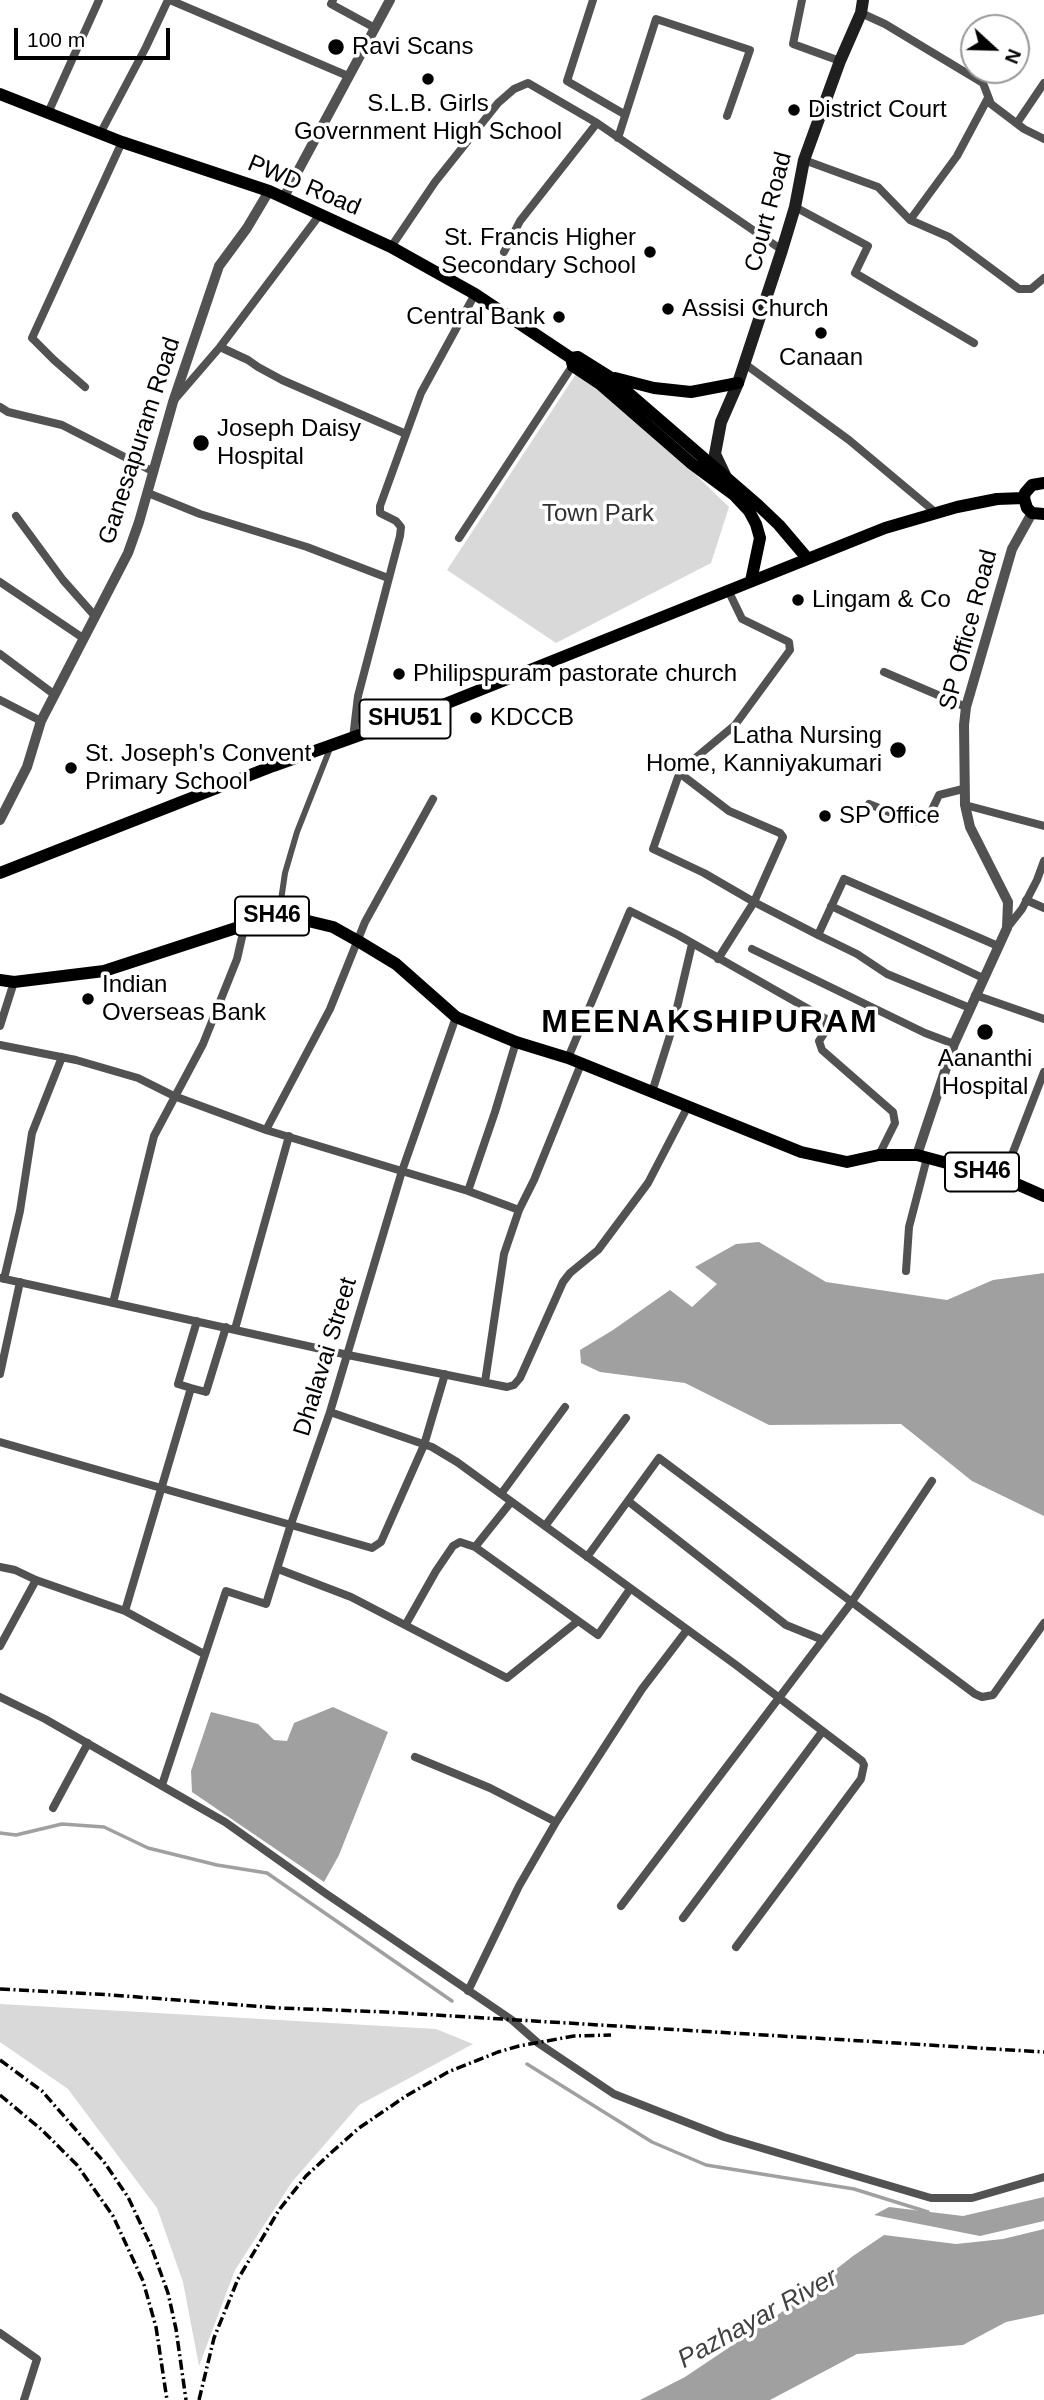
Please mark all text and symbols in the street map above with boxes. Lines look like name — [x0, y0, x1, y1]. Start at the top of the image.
scale bar — [18, 14, 173, 58]
north arrow — [960, 14, 1030, 84]
text: 100 m — [27, 28, 85, 51]
place label: Ravi Scans — [352, 33, 473, 61]
marker: Ravi Scans — [326, 37, 346, 57]
text: N — [1001, 46, 1025, 67]
marker: S.L.B. Girls Government High School — [420, 71, 436, 87]
place label: S.L.B. Girls Government High School — [294, 90, 562, 146]
place label: District Court — [808, 96, 947, 124]
marker: District Court — [786, 102, 802, 118]
street label: PWD Road — [243, 149, 365, 223]
street label: Court Road — [739, 149, 799, 275]
place label: St. Francis Higher Secondary School — [441, 224, 636, 280]
marker: St. Francis Higher Secondary School — [642, 244, 658, 260]
place label: Assisi Church — [682, 295, 829, 323]
marker: Assisi Church — [660, 301, 676, 317]
place label: Central Bank — [406, 303, 545, 331]
marker: Central Bank — [551, 309, 567, 325]
marker: Canaan — [813, 325, 829, 341]
street label: Ganesapuram Road — [93, 334, 187, 548]
place label: Canaan — [779, 344, 863, 372]
place label: Joseph Daisy Hospital — [217, 415, 361, 471]
marker: Joseph Daisy Hospital — [191, 433, 211, 453]
park label: Town Park — [542, 500, 654, 528]
street label: SP Office Road — [934, 547, 1004, 713]
place label: Lingam & Co — [812, 586, 951, 614]
marker: Lingam & Co — [790, 592, 806, 608]
place label: Philipspuram pastorate church — [413, 660, 737, 688]
marker: Philipspuram pastorate church — [391, 666, 407, 682]
road number: SHU51 — [360, 699, 450, 738]
place label: KDCCB — [490, 704, 574, 732]
marker: KDCCB — [468, 710, 484, 726]
place label: Latha Nursing Home, Kanniyakumari — [646, 722, 882, 778]
place label: St. Joseph's Convent Primary School — [85, 740, 311, 796]
marker: Latha Nursing Home, Kanniyakumari — [888, 740, 908, 760]
marker: St. Joseph's Convent Primary School — [63, 760, 79, 776]
place label: SP Office — [839, 802, 940, 830]
marker: SP Office — [817, 808, 833, 824]
road number: SH46 — [235, 897, 309, 936]
place label: Indian Overseas Bank — [102, 971, 266, 1027]
marker: Indian Overseas Bank — [80, 991, 96, 1007]
district label: MEENAKSHIPURAM — [543, 1004, 877, 1042]
marker: Aananthi Hospital — [975, 1022, 995, 1042]
place label: Aananthi Hospital — [938, 1045, 1032, 1101]
road number: SH46 — [945, 1152, 1019, 1191]
street label: Dhalavai Street — [288, 1274, 364, 1440]
water label: Pazhayar River — [673, 2262, 843, 2376]

